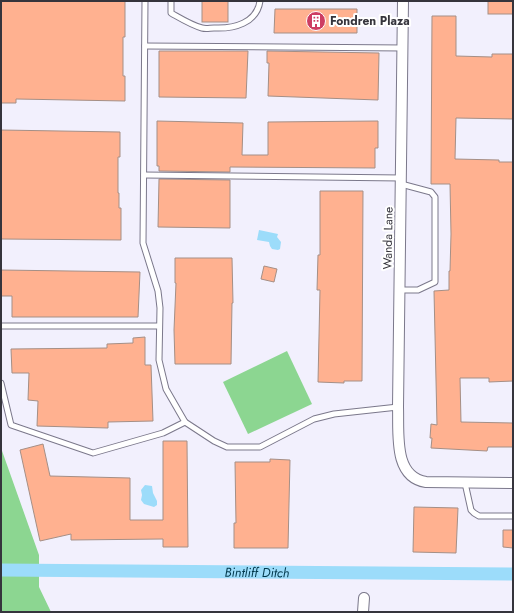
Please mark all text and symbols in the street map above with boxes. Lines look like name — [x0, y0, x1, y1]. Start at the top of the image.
building icon: Fondren Plaza — [305, 10, 327, 32]
place label: Fondren Plaza — [330, 12, 410, 30]
street label: Wanda Lane — [378, 207, 398, 269]
water label: Bintliff Ditch — [224, 562, 290, 582]

